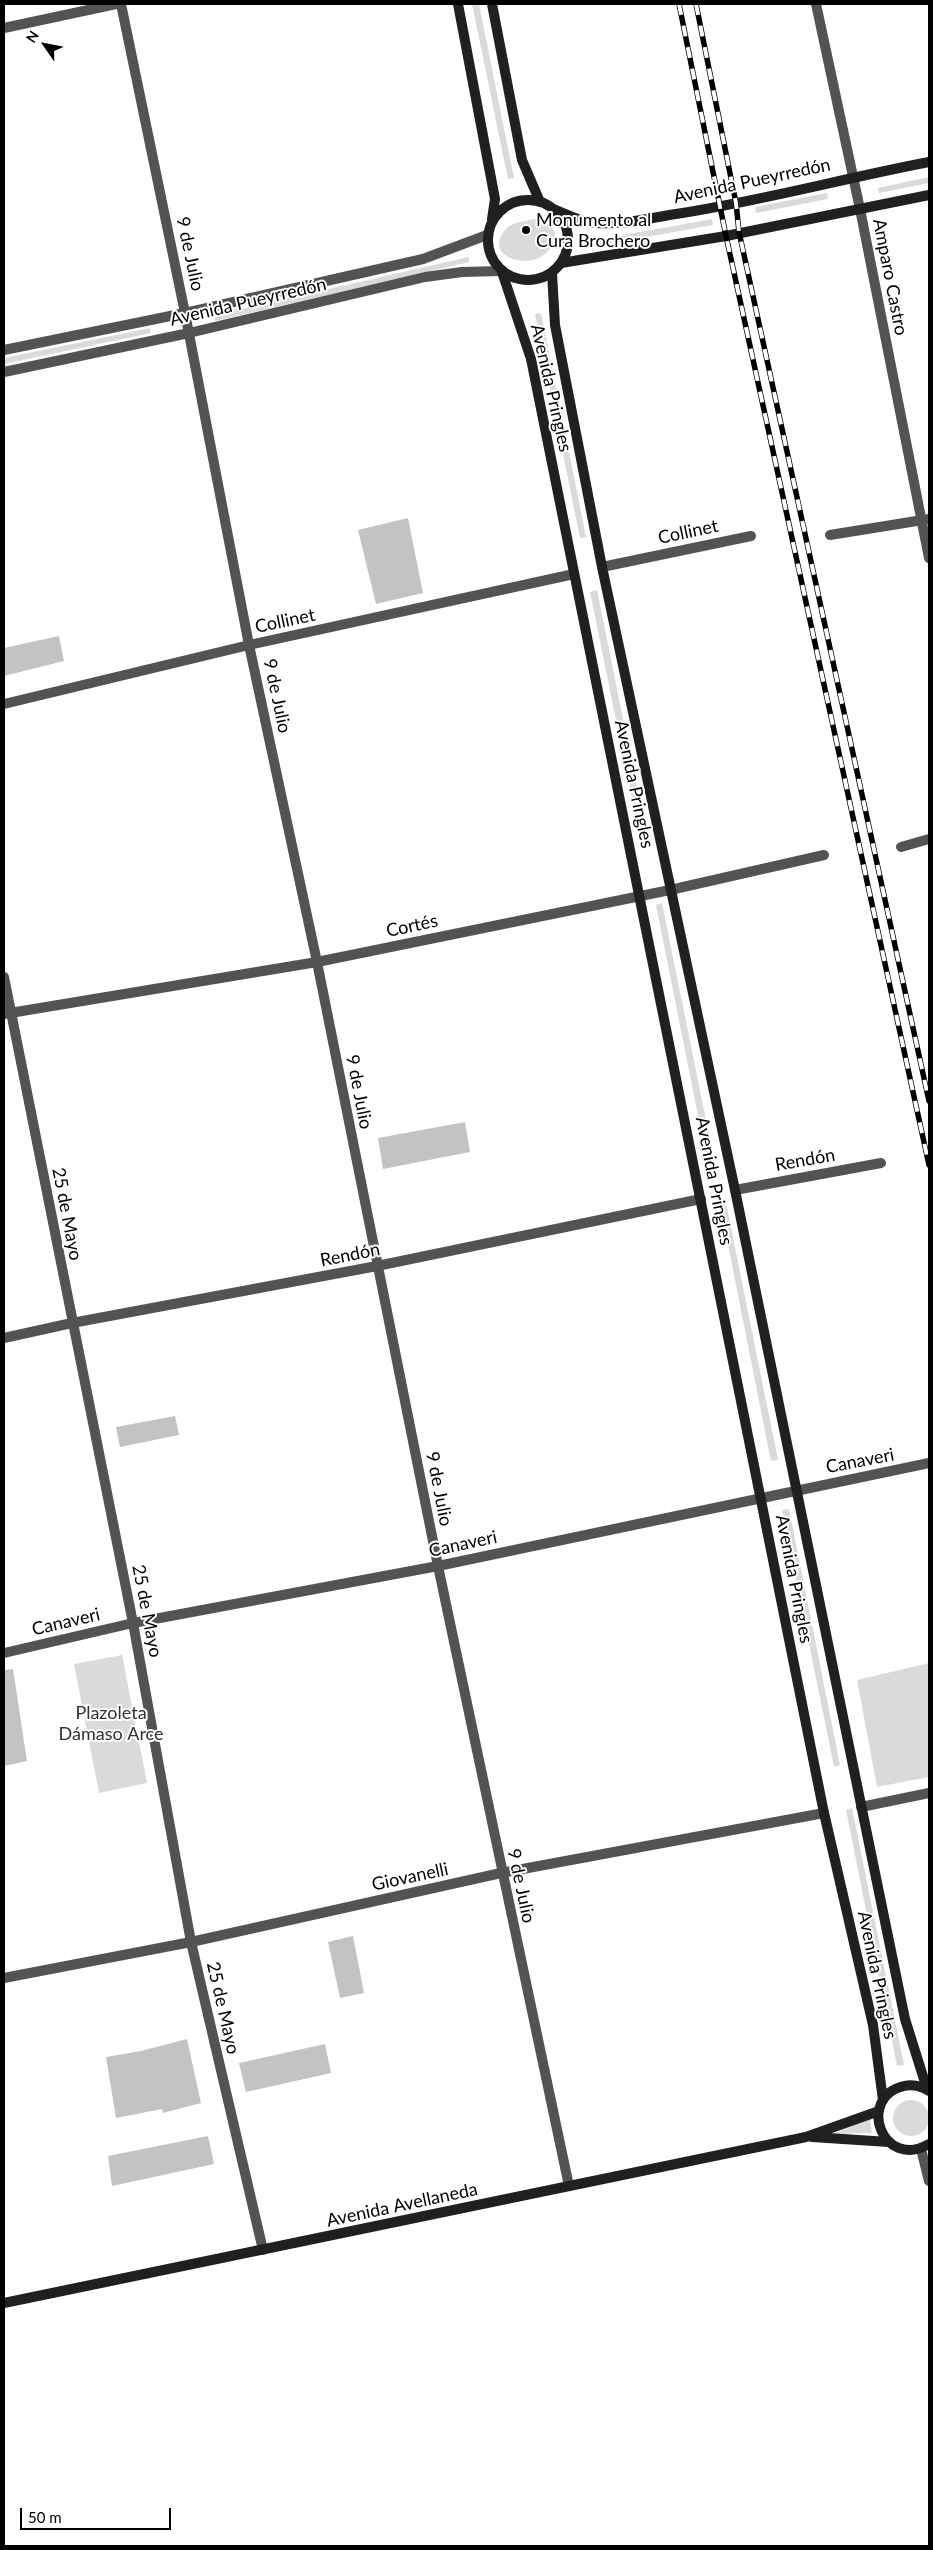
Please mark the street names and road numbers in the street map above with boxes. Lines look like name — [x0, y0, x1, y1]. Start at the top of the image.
street label: Avenida Pueyrredón — [672, 154, 832, 208]
street label: 9 de Julio — [172, 215, 208, 293]
street label: Amparo Castro — [868, 217, 912, 337]
street label: Avenida Pueyrredón — [168, 273, 328, 331]
street label: Avenida Pringles — [526, 322, 576, 454]
street label: Collinet — [656, 515, 720, 549]
street label: Collinet — [253, 604, 317, 638]
street label: 9 de Julio — [259, 657, 295, 735]
street label: Avenida Pringles — [610, 718, 658, 850]
street label: Cortés — [384, 910, 440, 942]
street label: 9 de Julio — [341, 1053, 377, 1131]
street label: Avenida Pringles — [691, 1115, 737, 1247]
street label: Rendón — [773, 1144, 837, 1176]
street label: 25 de Mayo — [47, 1166, 87, 1262]
street label: Rendón — [318, 1239, 382, 1271]
street label: Canaveri — [824, 1444, 896, 1478]
street label: 9 de Julio — [421, 1450, 457, 1528]
street label: Avenida Pringles — [771, 1513, 817, 1645]
street label: Canaveri — [427, 1526, 499, 1562]
street label: 25 de Mayo — [127, 1563, 167, 1659]
street label: Canaveri — [30, 1604, 102, 1640]
street label: 9 de Julio — [503, 1847, 539, 1925]
street label: Giovanelli — [370, 1858, 450, 1896]
street label: Avenida Pringles — [853, 1909, 901, 2041]
street label: 25 de Mayo — [202, 1960, 244, 2056]
street label: Avenida Avellaneda — [324, 2178, 480, 2232]

